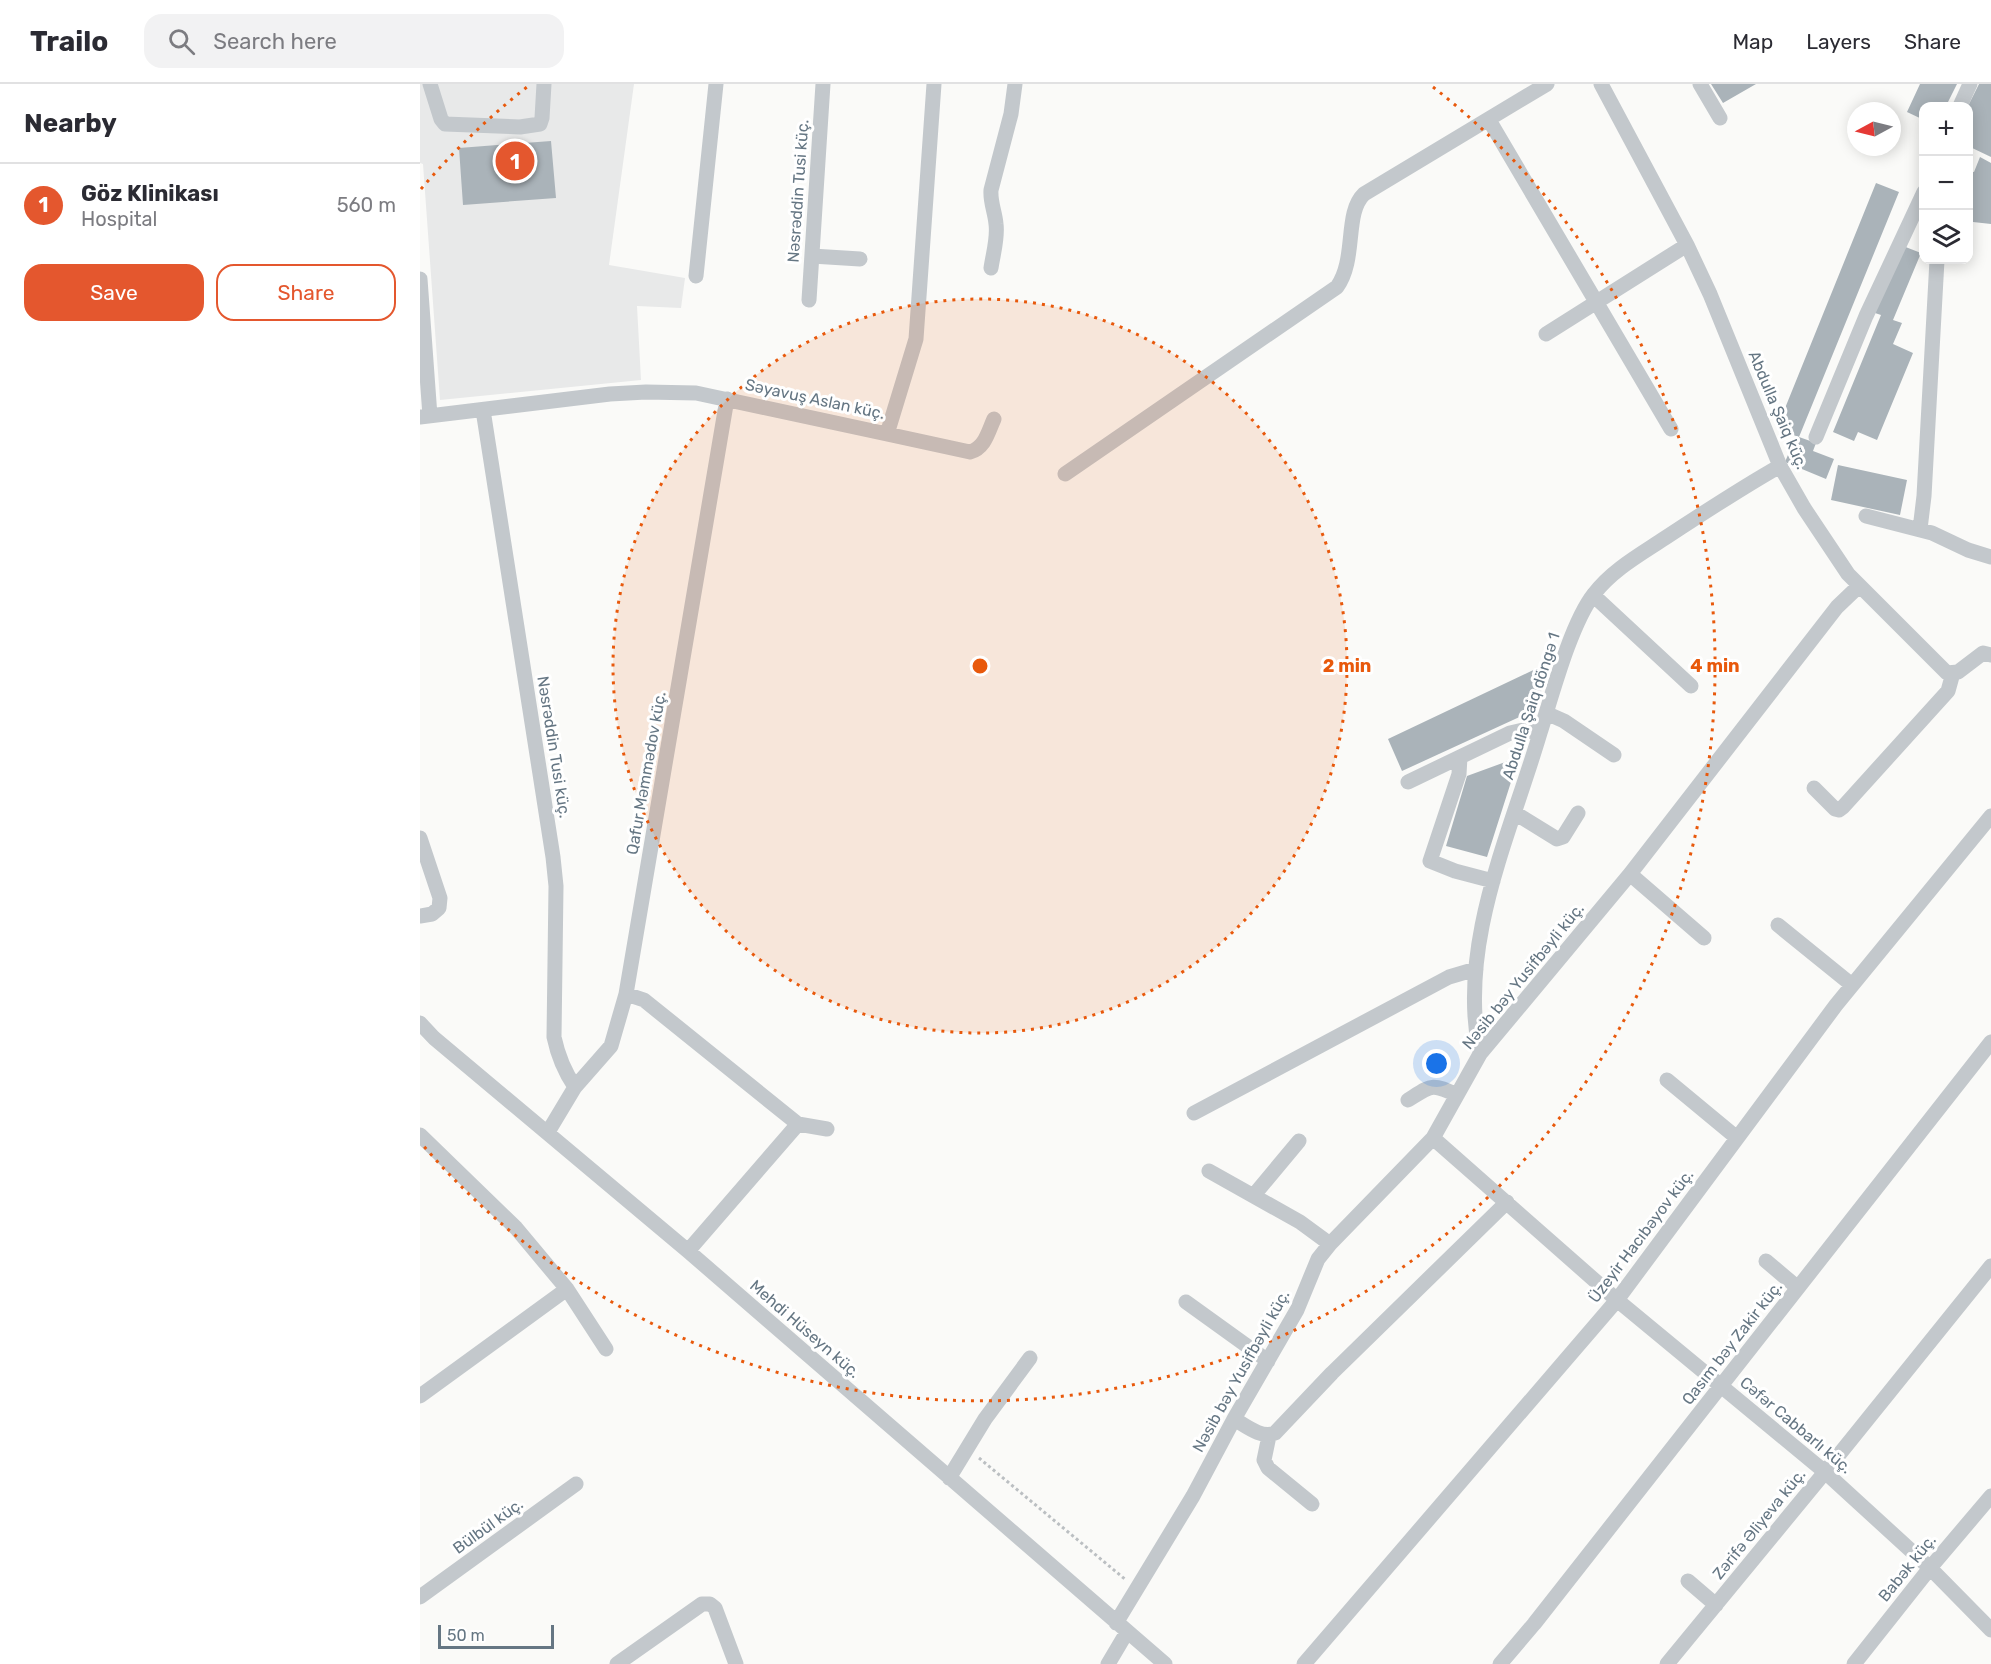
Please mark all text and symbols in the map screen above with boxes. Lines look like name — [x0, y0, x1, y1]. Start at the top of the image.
search box — [144, 14, 564, 68]
text: Trailo — [30, 25, 108, 58]
icon: search — [165, 25, 198, 58]
text: Search here — [213, 28, 337, 55]
text: Map — [1732, 29, 1773, 54]
text: Layers — [1806, 29, 1871, 54]
text: Share — [1904, 29, 1961, 54]
north arrow — [1847, 102, 1901, 156]
map controls — [1919, 102, 1973, 264]
button: + — [1919, 102, 1973, 156]
text: Nearby — [24, 108, 117, 139]
street label: Nəsrəddin Tusi küç. — [784, 119, 812, 263]
pin: 1 — [496, 138, 535, 184]
button: − — [1919, 156, 1973, 210]
text: Göz Klinikası — [81, 180, 219, 207]
text: 1 — [39, 193, 48, 217]
text: 560 m — [337, 193, 396, 217]
text: Hospital — [81, 207, 157, 231]
button: layers — [1919, 210, 1973, 264]
button: Save — [24, 264, 204, 321]
button: Share — [216, 264, 396, 321]
street label: Abdulla Şaiq küç. — [1744, 348, 1812, 472]
street label: Səyavuş Aslan küç. — [743, 375, 887, 423]
street label: Abdulla Şaiq döngə 1 — [1498, 630, 1564, 782]
text: 2 min — [1323, 655, 1371, 677]
text: 4 min — [1690, 655, 1740, 677]
centre of rings — [970, 656, 990, 676]
street label: Nəsrəddin Tusi küç. — [533, 675, 575, 819]
street label: Qafur Məmmədov küç. — [622, 690, 670, 856]
street label: Nəsib bəy Yusifbəyli küç. — [1458, 899, 1588, 1053]
your location — [1422, 1049, 1451, 1078]
street label: Üzeyir Hacıbəyov küç. — [1585, 1166, 1697, 1306]
street label: Mehdi Hüseyn küç. — [746, 1276, 864, 1382]
street label: Qasım bəy Zakir küç. — [1678, 1277, 1786, 1409]
street label: Nəsib bəy Yusifbəyli küç. — [1188, 1287, 1294, 1455]
street label: Cəfər Cabbarlı küç. — [1736, 1373, 1856, 1477]
street label: Zərifə Əliyeva küç. — [1709, 1465, 1809, 1583]
street label: Bülbül küç. — [449, 1494, 527, 1558]
street label: Babək küç. — [1874, 1531, 1940, 1605]
scale bar — [438, 1622, 554, 1650]
text: 50 m — [447, 1626, 485, 1645]

